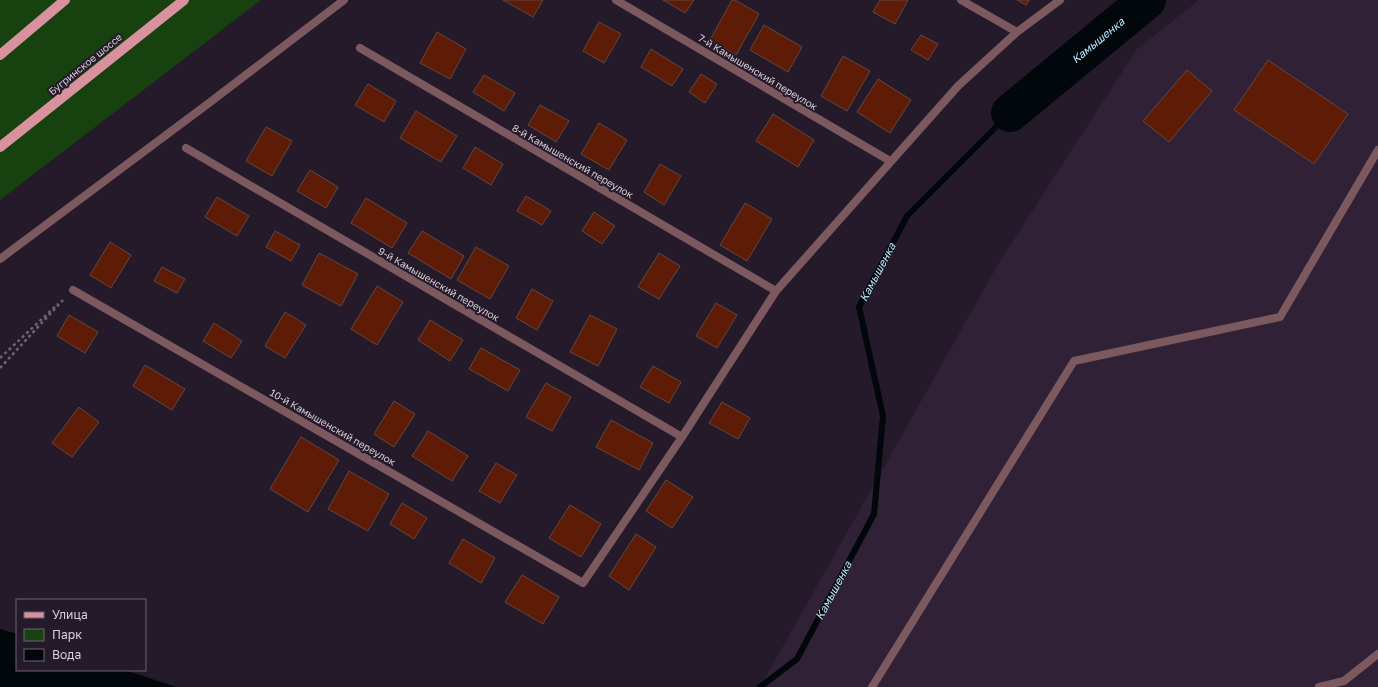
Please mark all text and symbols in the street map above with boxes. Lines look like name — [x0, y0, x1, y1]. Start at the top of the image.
water label: Камышенка — [1069, 14, 1127, 66]
street label: Бугринское шоссе — [46, 31, 124, 97]
street label: 7-й Камышенский переулок — [696, 32, 820, 113]
street label: 8-й Камышенский переулок — [510, 121, 636, 201]
water label: Камышенка — [856, 240, 898, 303]
street label: 9-й Камышенский переулок — [376, 244, 502, 324]
street label: 10-й Камышенский переулок — [268, 386, 398, 468]
water label: Камышенка — [812, 558, 854, 622]
legend — [16, 599, 146, 671]
text: Улица — [52, 607, 88, 622]
text: Парк — [52, 627, 82, 642]
text: Вода — [52, 647, 81, 662]

